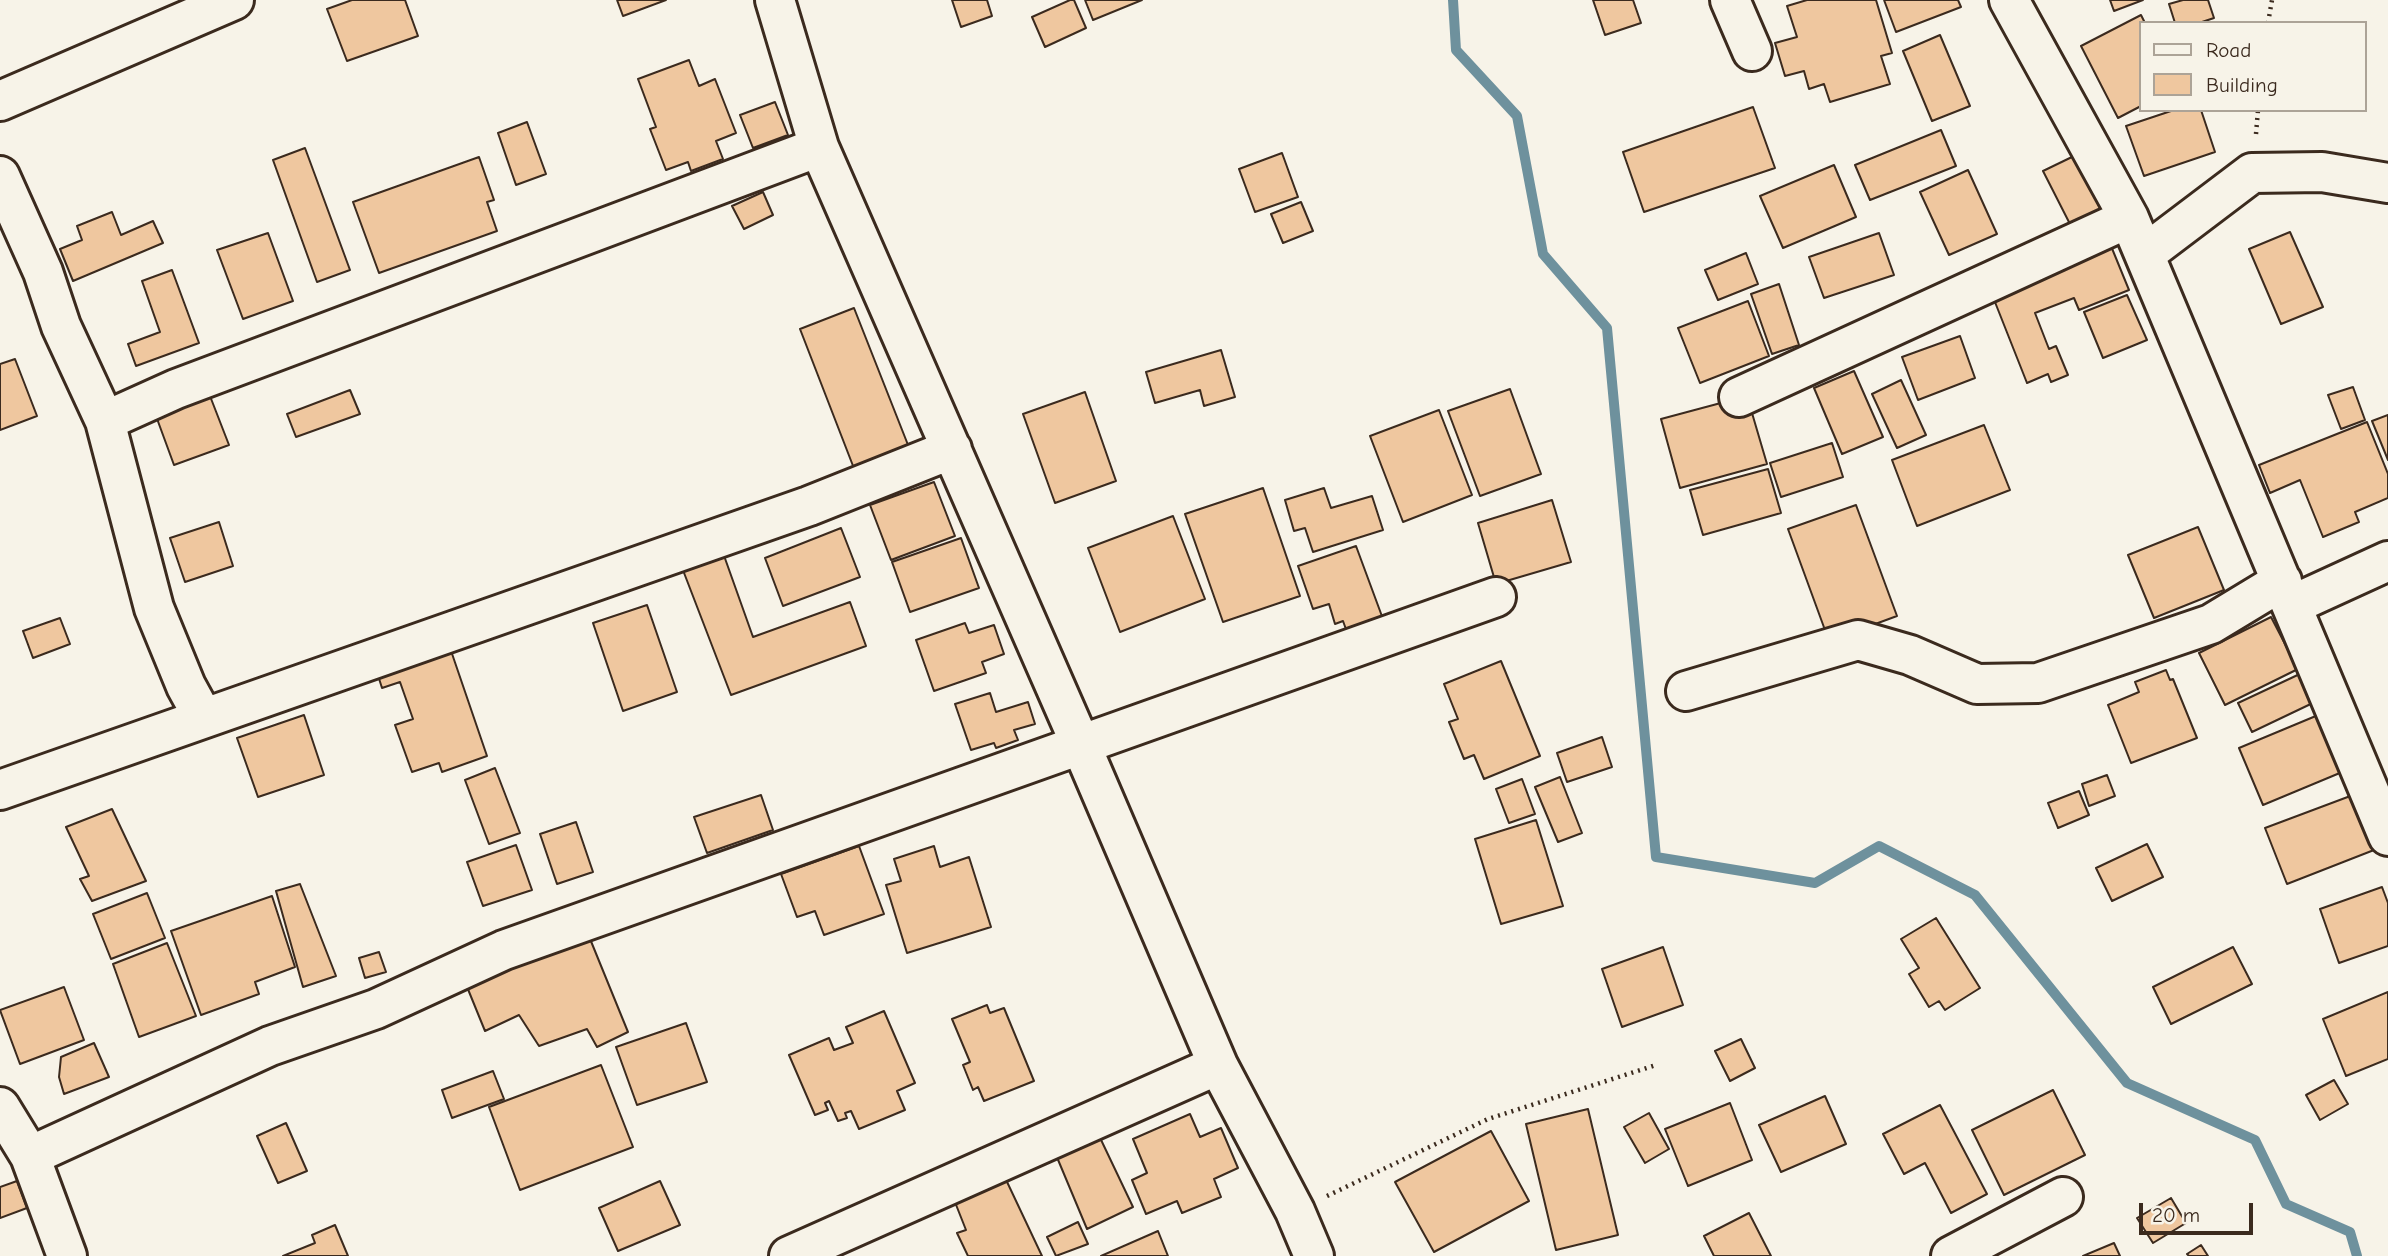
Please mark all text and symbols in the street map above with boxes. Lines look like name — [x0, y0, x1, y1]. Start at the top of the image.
legend — [2140, 21, 2367, 112]
text: Road — [2206, 38, 2251, 62]
text: Building — [2206, 73, 2278, 97]
scale bar — [2143, 1190, 2257, 1234]
text: 20 m — [2152, 1203, 2200, 1227]

